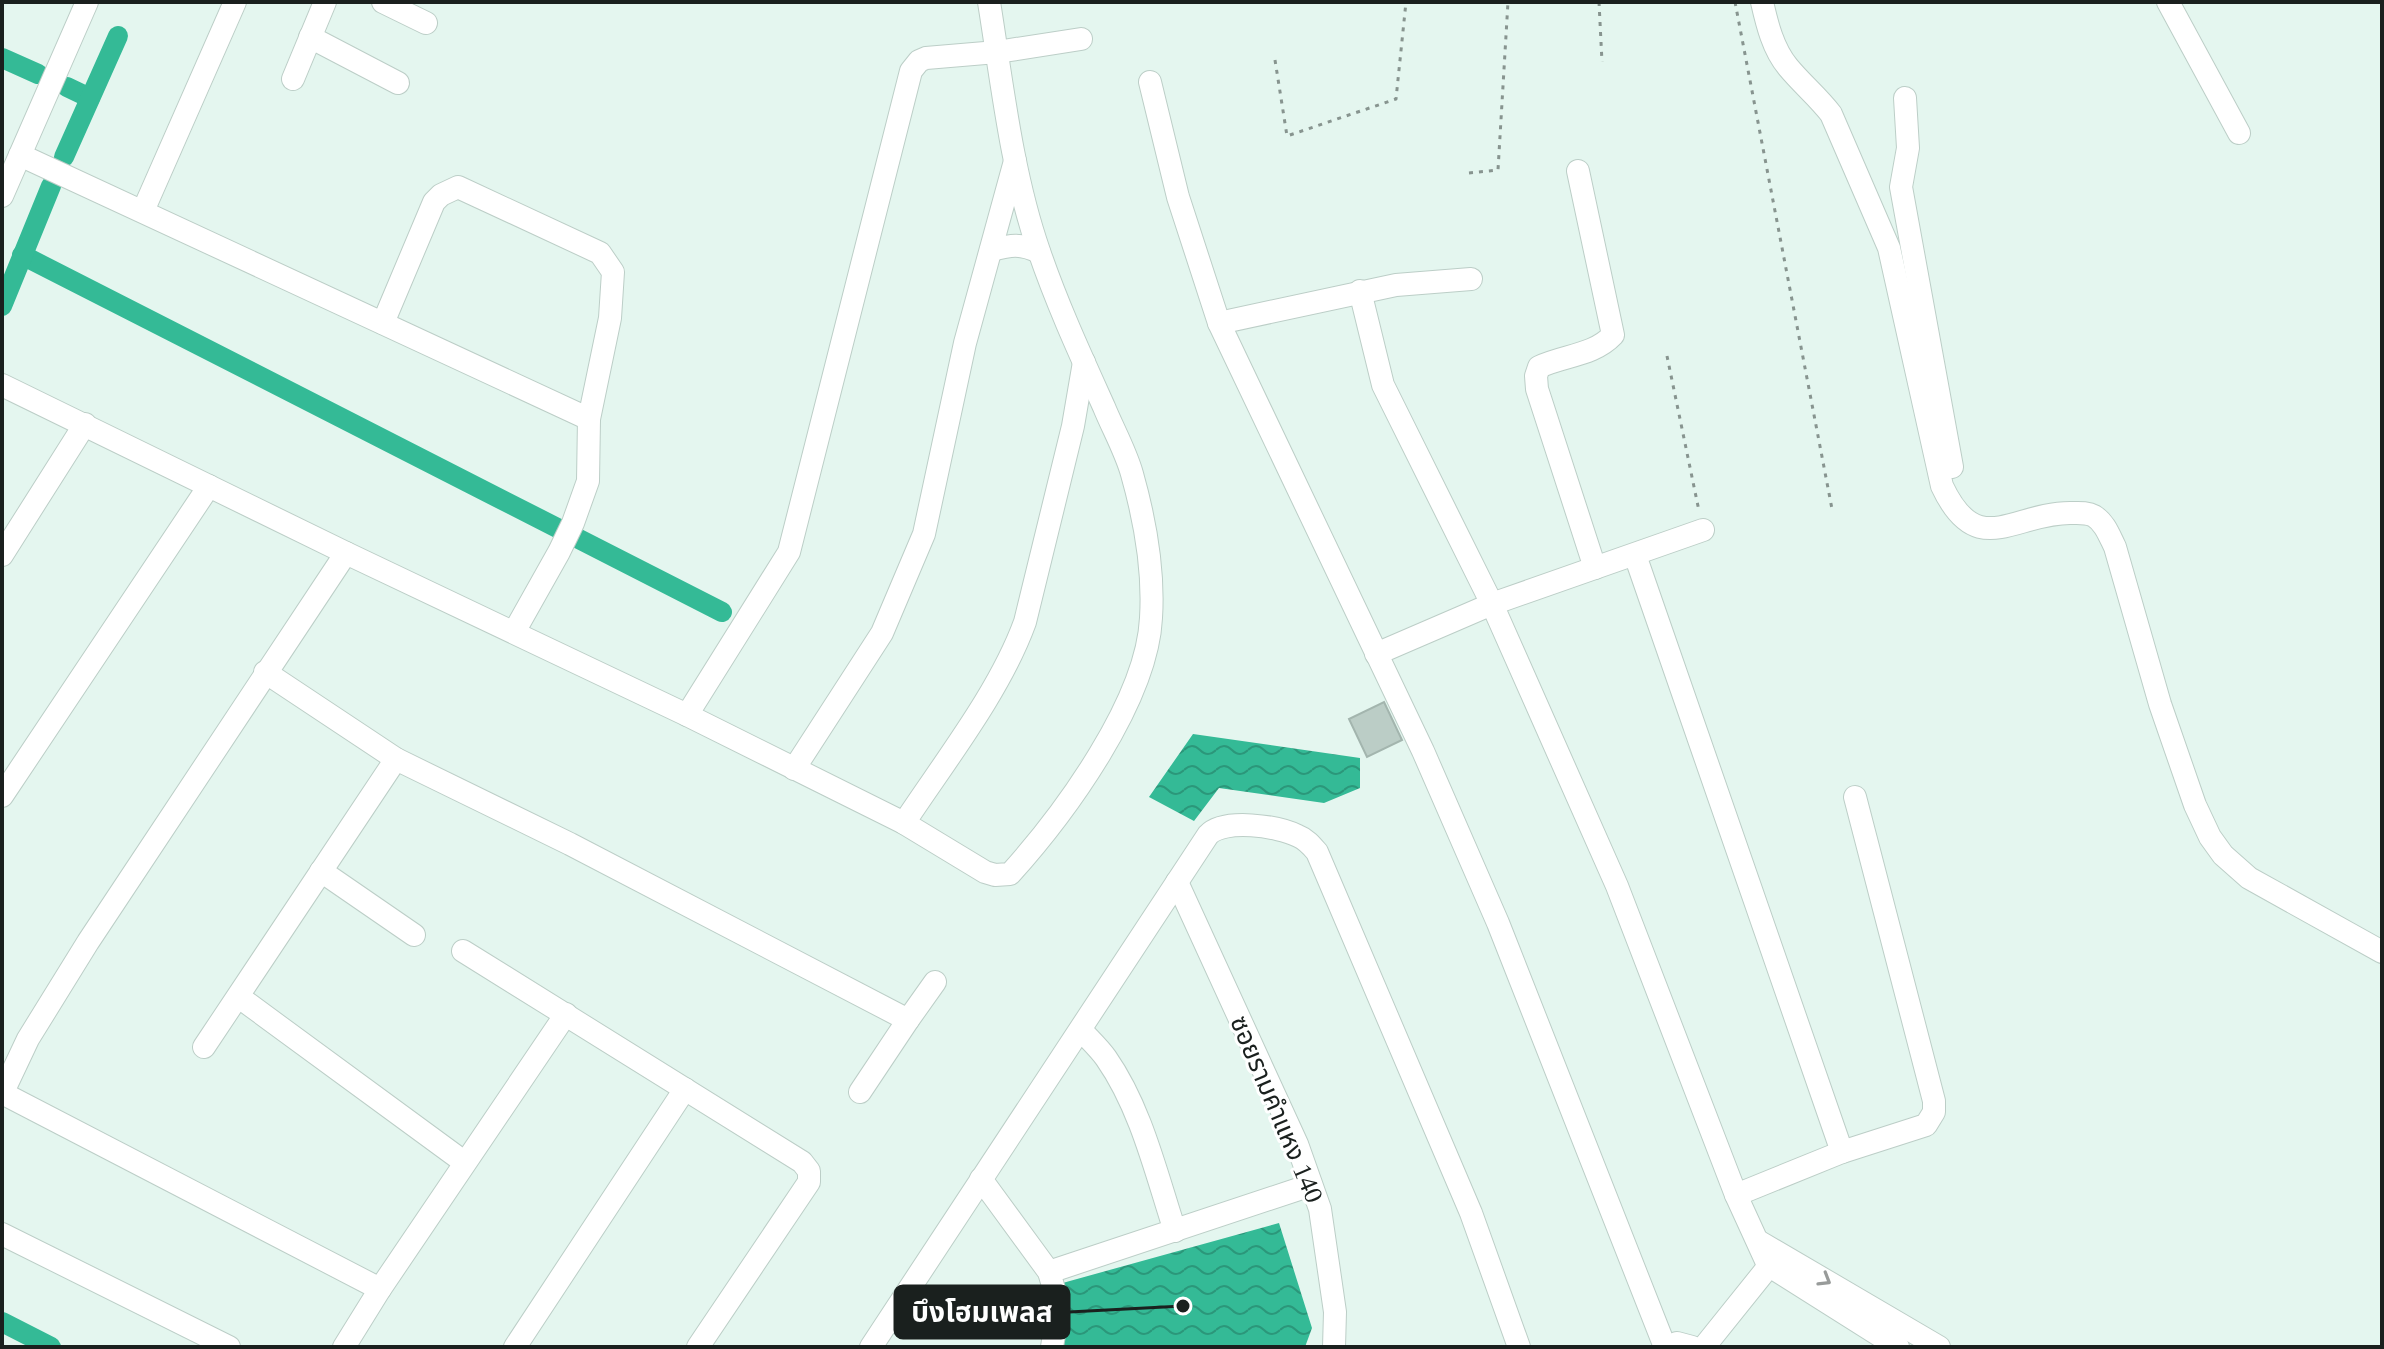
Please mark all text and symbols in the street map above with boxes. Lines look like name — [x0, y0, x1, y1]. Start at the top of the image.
street label: ซอยรามคำแหง 140 — [1224, 1011, 1329, 1207]
one-way arrow — [1816, 1270, 1831, 1286]
callout: บึงโฮมเพลส — [895, 1286, 1069, 1338]
text: บึงโฮมเพลส — [911, 1297, 1053, 1328]

